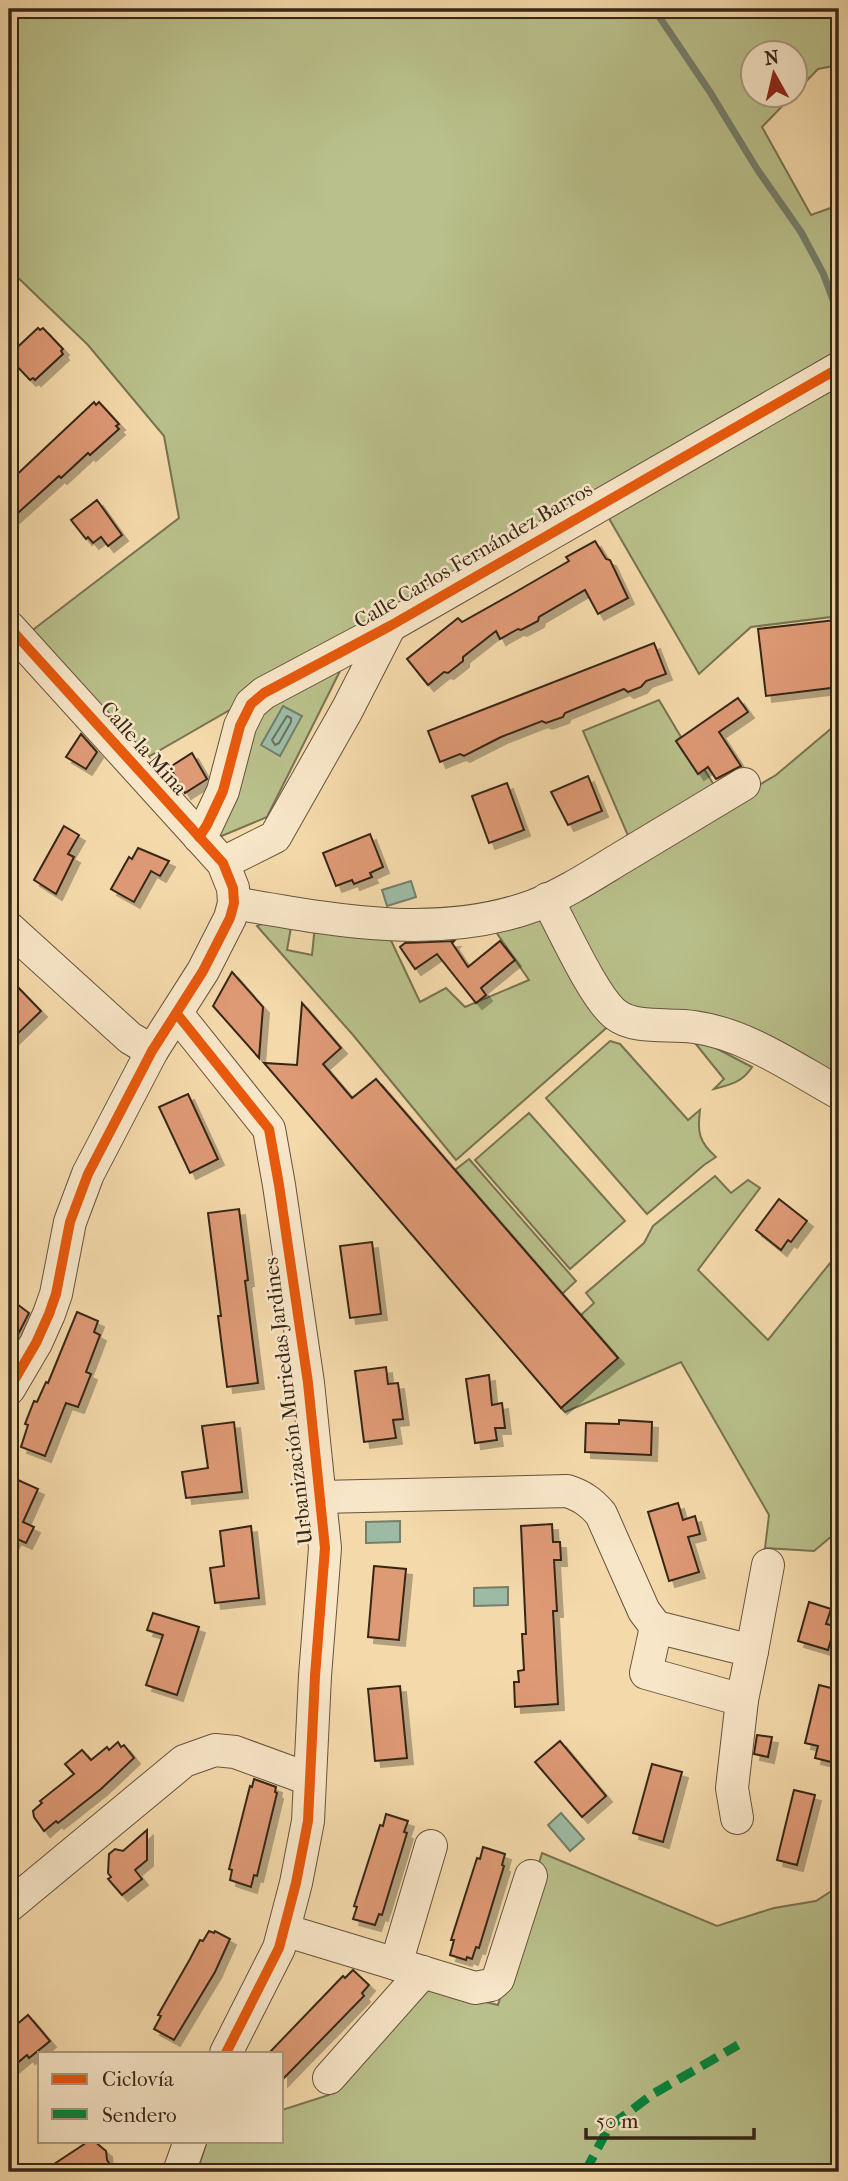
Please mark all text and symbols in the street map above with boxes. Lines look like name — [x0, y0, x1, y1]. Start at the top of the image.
north arrow — [740, 38, 810, 108]
text: N — [763, 46, 781, 70]
street label: Calle Carlos Fernández Barros — [350, 477, 597, 633]
street label: Calle la Mina — [96, 696, 192, 800]
street label: Urbanización Muriedas Jardines — [258, 1256, 318, 1546]
legend — [38, 2052, 284, 2142]
text: Ciclovía — [102, 2067, 174, 2091]
scale bar — [586, 2097, 754, 2141]
text: Sendero — [102, 2103, 177, 2127]
text: 50 m — [596, 2109, 639, 2133]

